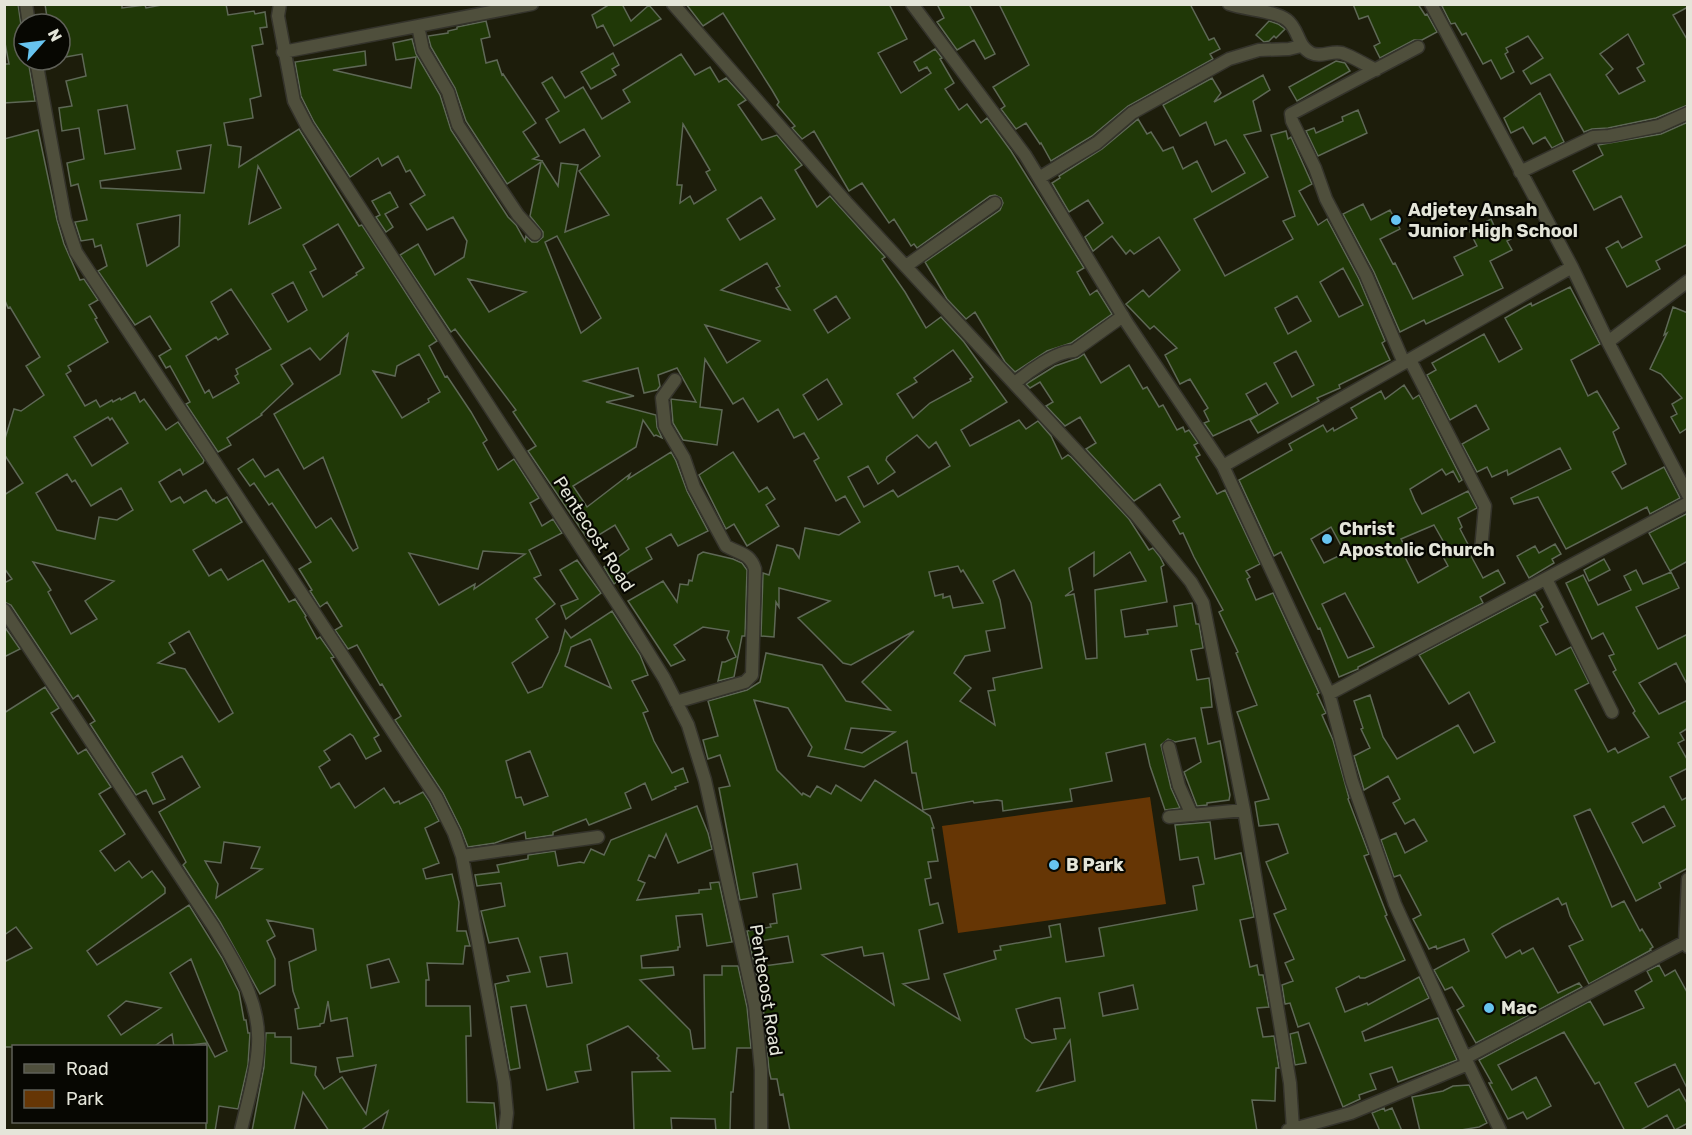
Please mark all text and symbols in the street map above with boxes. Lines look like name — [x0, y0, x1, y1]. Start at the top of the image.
north arrow — [12, 12, 72, 72]
text: N — [44, 26, 66, 45]
place label: Adjetey Ansah Junior High School — [1408, 199, 1578, 242]
marker: Adjetey Ansah Junior High School — [1389, 213, 1403, 227]
street label: Pentecost Road — [549, 472, 639, 596]
place label: Christ Apostolic Church — [1339, 518, 1495, 561]
marker: Christ Apostolic Church — [1320, 532, 1334, 546]
place label: B Park — [1066, 854, 1124, 876]
marker: B Park — [1047, 858, 1061, 872]
street label: Pentecost Road — [745, 923, 787, 1057]
place label: Mac — [1501, 997, 1538, 1019]
marker: Mac — [1482, 1001, 1496, 1015]
legend — [12, 1045, 207, 1123]
text: Road — [66, 1058, 109, 1080]
text: Park — [66, 1088, 104, 1110]

